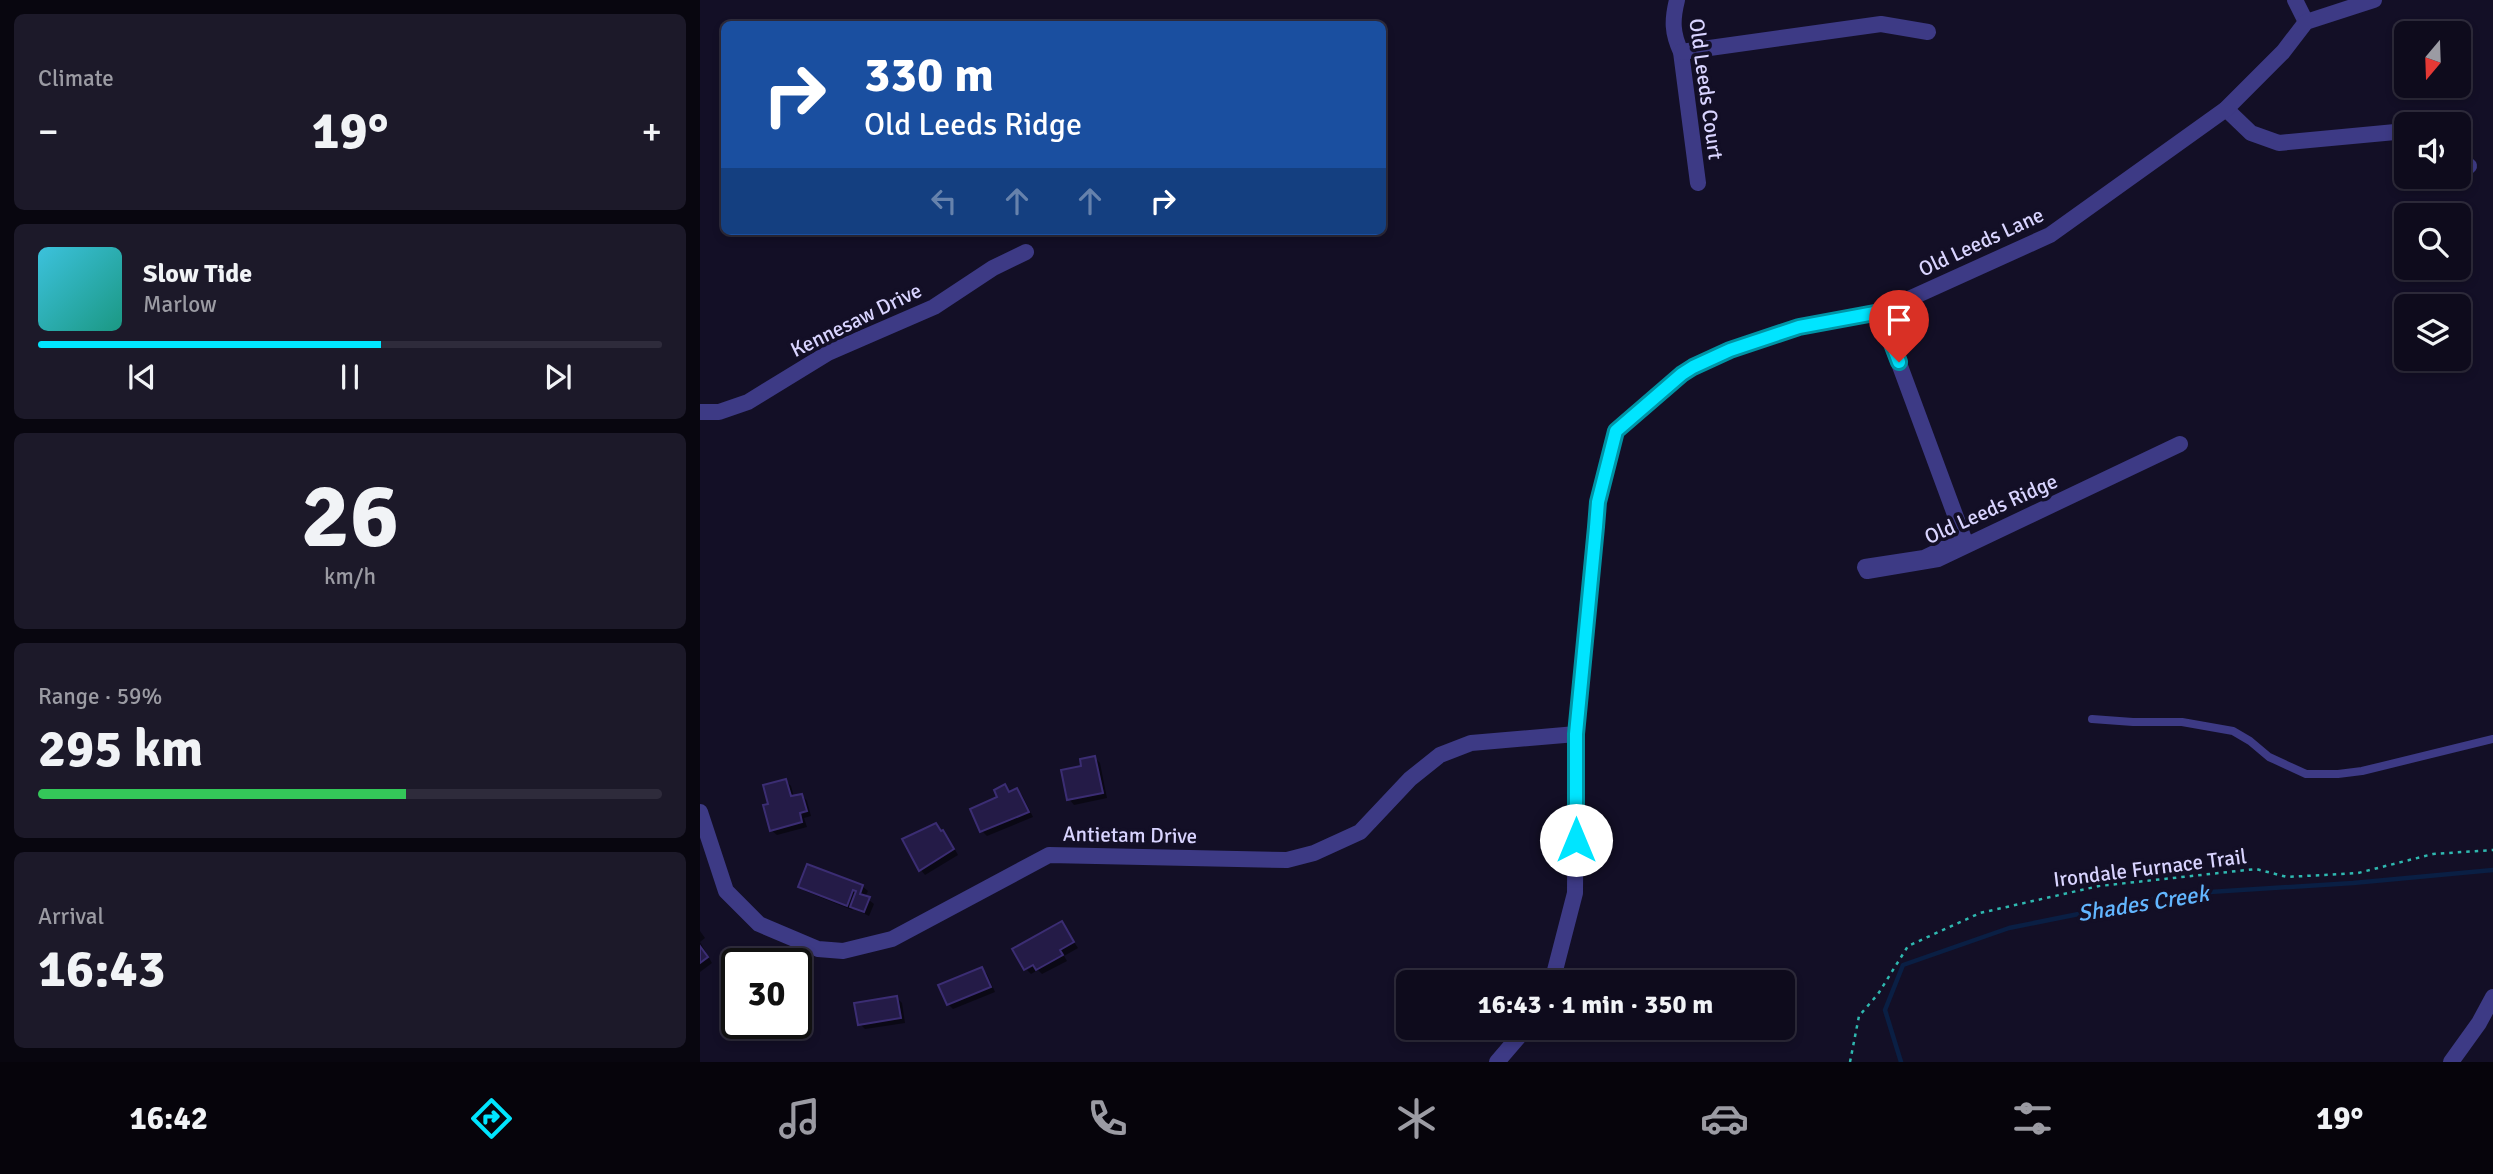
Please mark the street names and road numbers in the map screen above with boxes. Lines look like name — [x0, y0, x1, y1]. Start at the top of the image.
street label: Old Leeds Court — [1683, 17, 1729, 161]
street label: Old Leeds Lane — [1914, 202, 2048, 282]
street label: Kennesaw Drive — [786, 277, 926, 363]
street label: Old Leeds Ridge — [1920, 468, 2062, 550]
street label: Antietam Drive — [1063, 821, 1197, 849]
street label: Irondale Furnace Trail — [2052, 843, 2248, 893]

